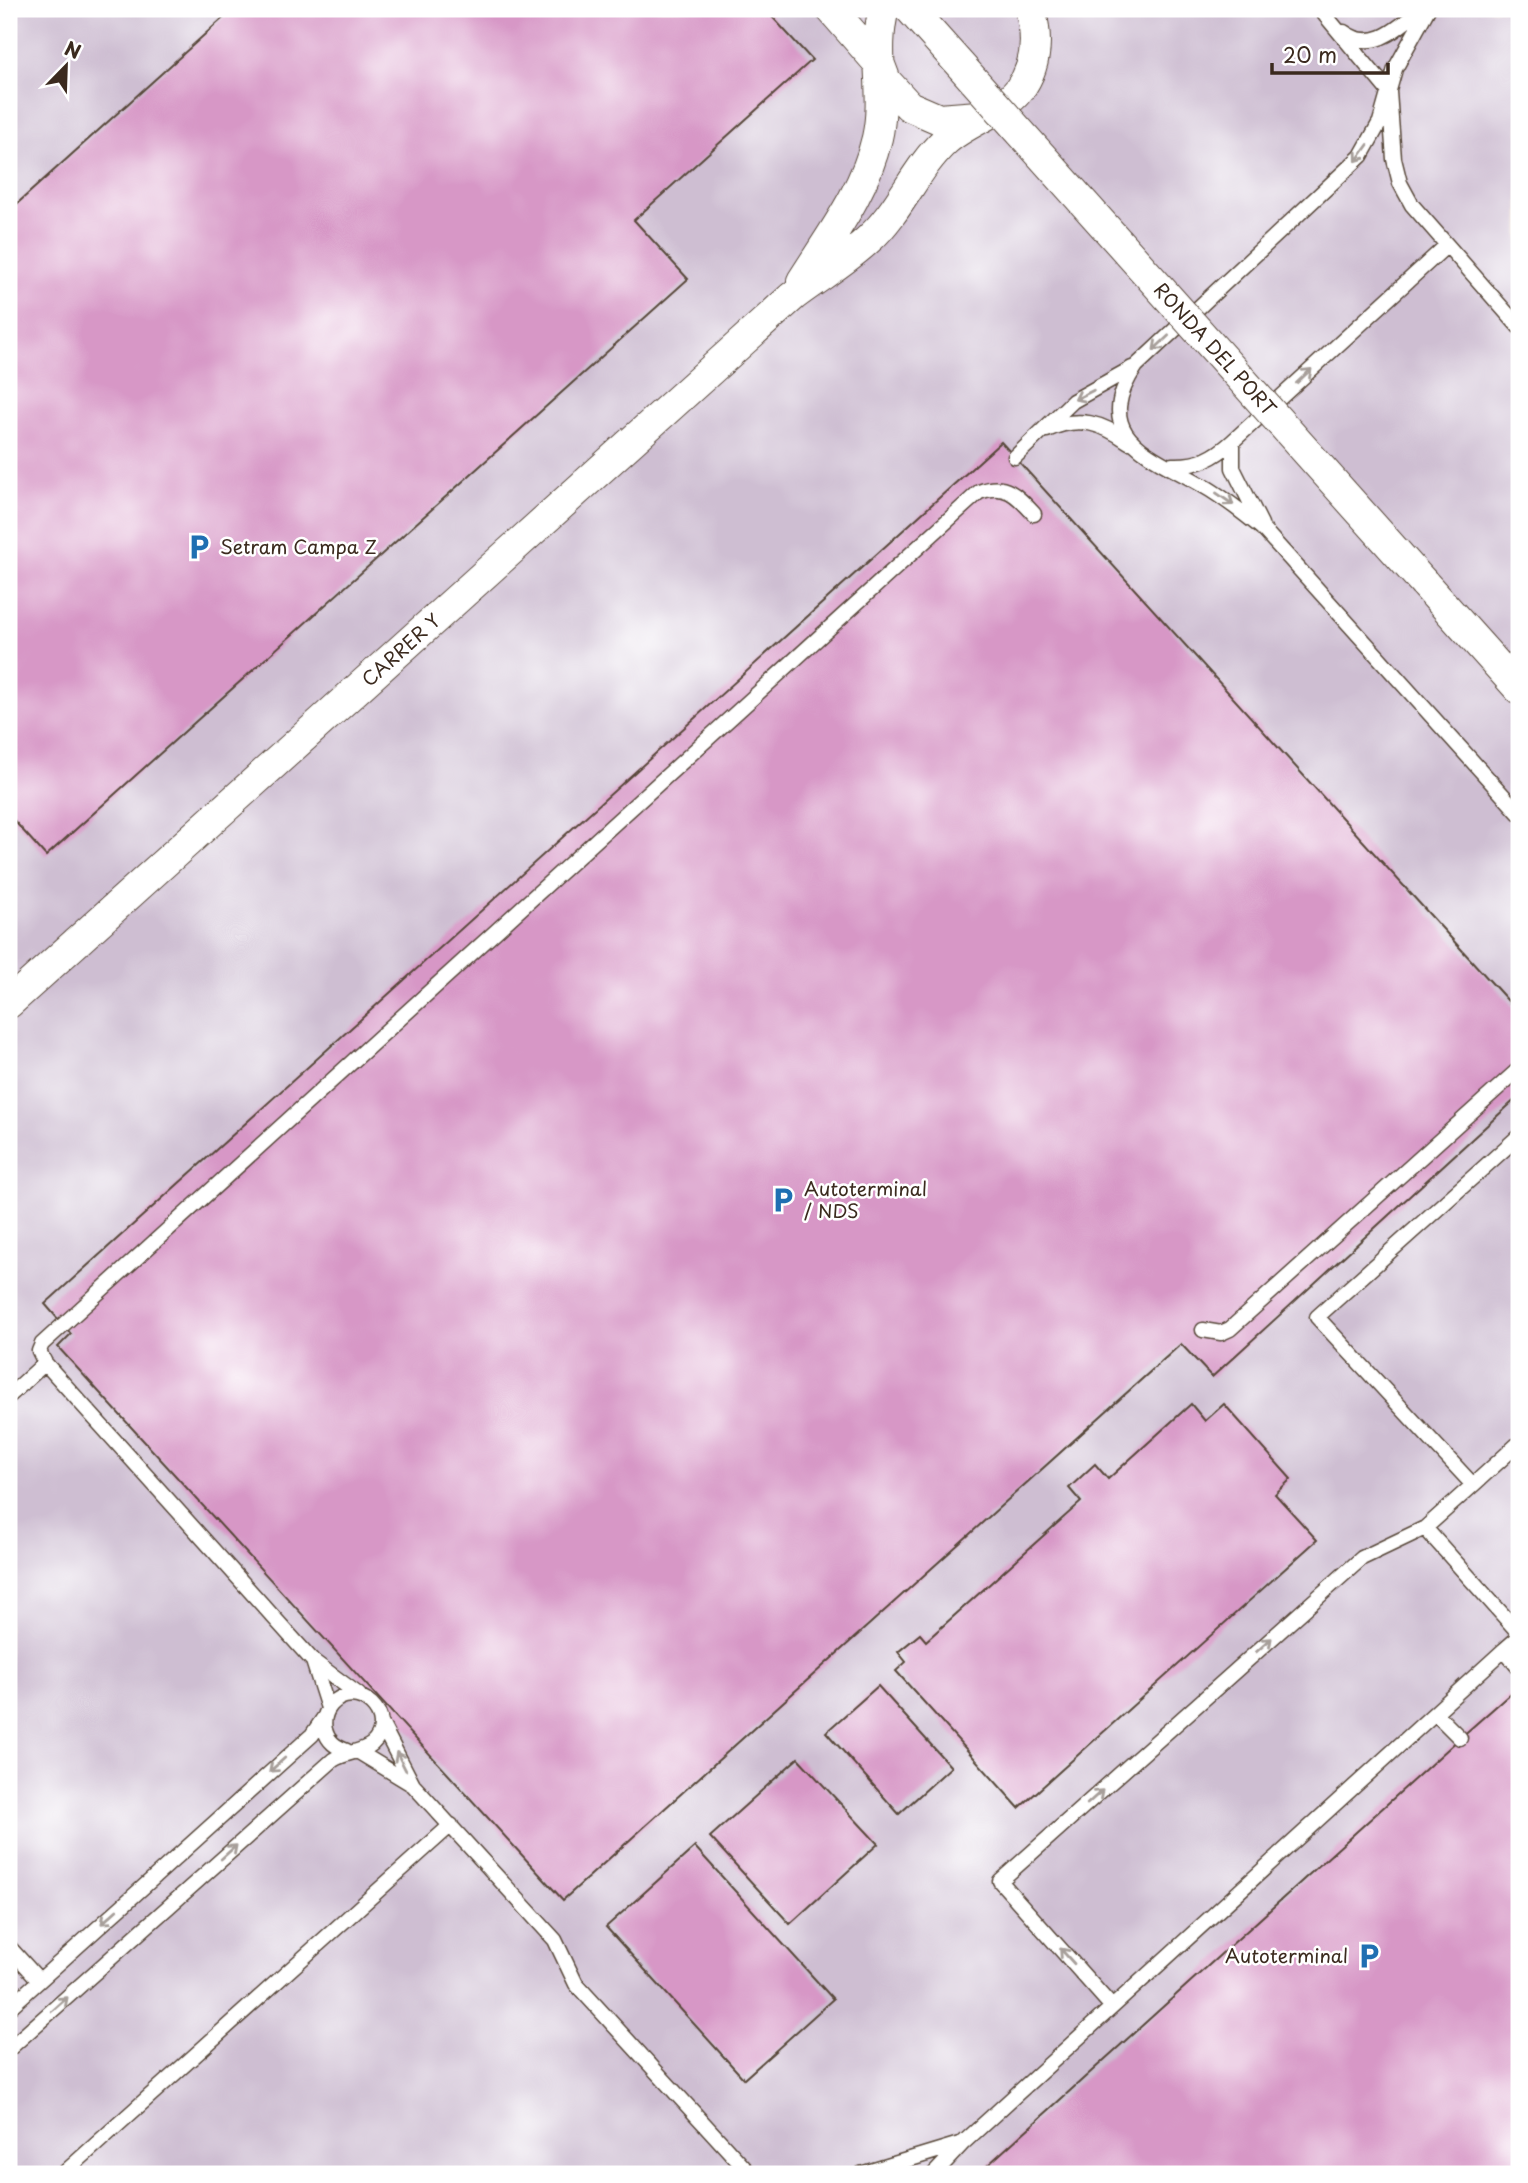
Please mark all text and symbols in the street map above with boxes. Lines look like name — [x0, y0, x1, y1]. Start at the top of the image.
north arrow — [32, 32, 102, 102]
scale bar — [1272, 32, 1388, 76]
text: N — [61, 34, 85, 65]
text: 20 m — [1283, 38, 1337, 70]
one-way arrow — [1354, 143, 1369, 162]
street label: RONDA DEL PORT — [1148, 275, 1284, 421]
one-way arrow — [1152, 335, 1170, 351]
one-way arrow — [1295, 368, 1313, 384]
one-way arrow — [1074, 389, 1095, 402]
one-way arrow — [1215, 492, 1234, 506]
parking icon: Setram Campa Z — [184, 532, 214, 562]
place label: Setram Campa Z — [220, 532, 377, 560]
street label: CARRER Y — [355, 606, 446, 692]
place label: Autoterminal / NDS — [804, 1174, 927, 1224]
parking icon: Autoterminal / NDS — [768, 1185, 798, 1215]
one-way arrow — [1255, 1637, 1273, 1653]
one-way arrow — [393, 1752, 407, 1772]
one-way arrow — [269, 1756, 286, 1773]
one-way arrow — [1086, 1788, 1103, 1805]
one-way arrow — [220, 1844, 237, 1861]
one-way arrow — [101, 1909, 118, 1926]
place label: Autoterminal — [1225, 1941, 1348, 1969]
parking icon: Autoterminal — [1354, 1941, 1384, 1971]
one-way arrow — [1059, 1948, 1075, 1966]
one-way arrow — [51, 1996, 69, 2012]

